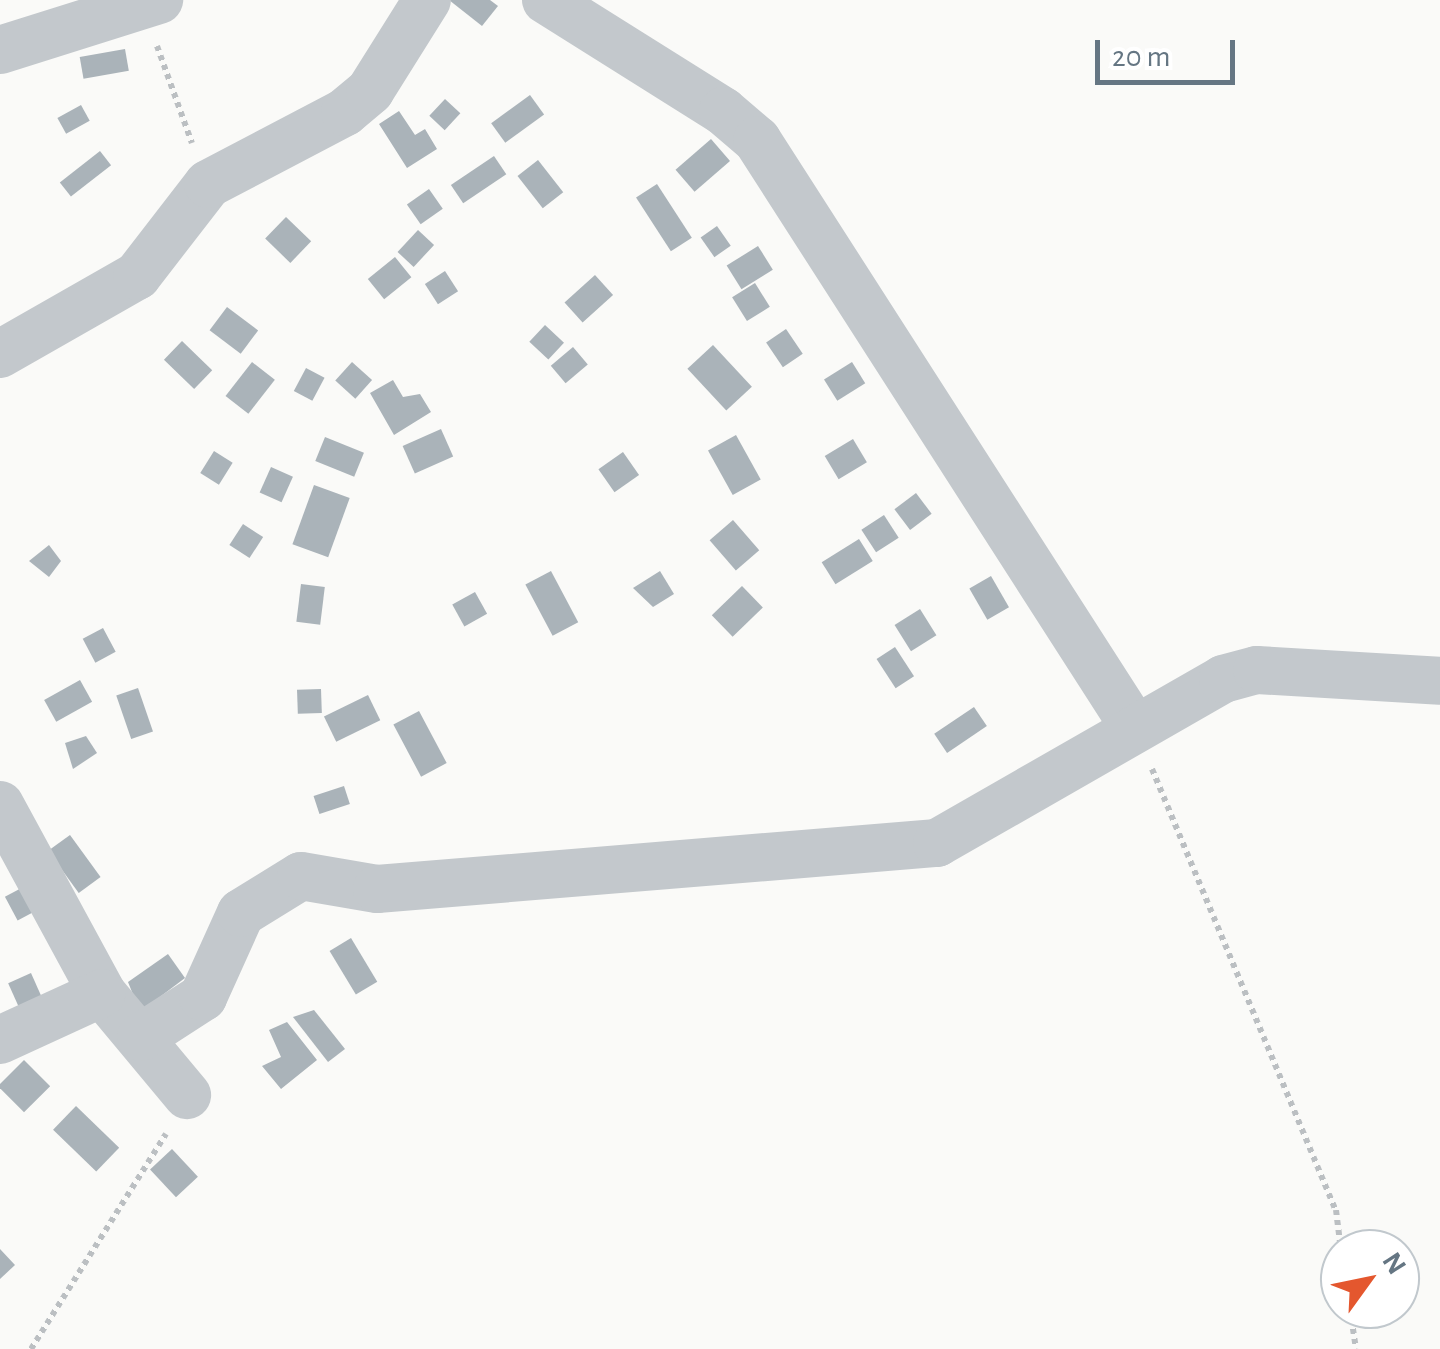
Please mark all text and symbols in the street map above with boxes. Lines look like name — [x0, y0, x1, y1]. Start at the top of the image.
scale bar — [1100, 20, 1240, 82]
text: 20 m — [1112, 42, 1170, 72]
north arrow — [1320, 1229, 1420, 1329]
text: N — [1376, 1248, 1411, 1280]

